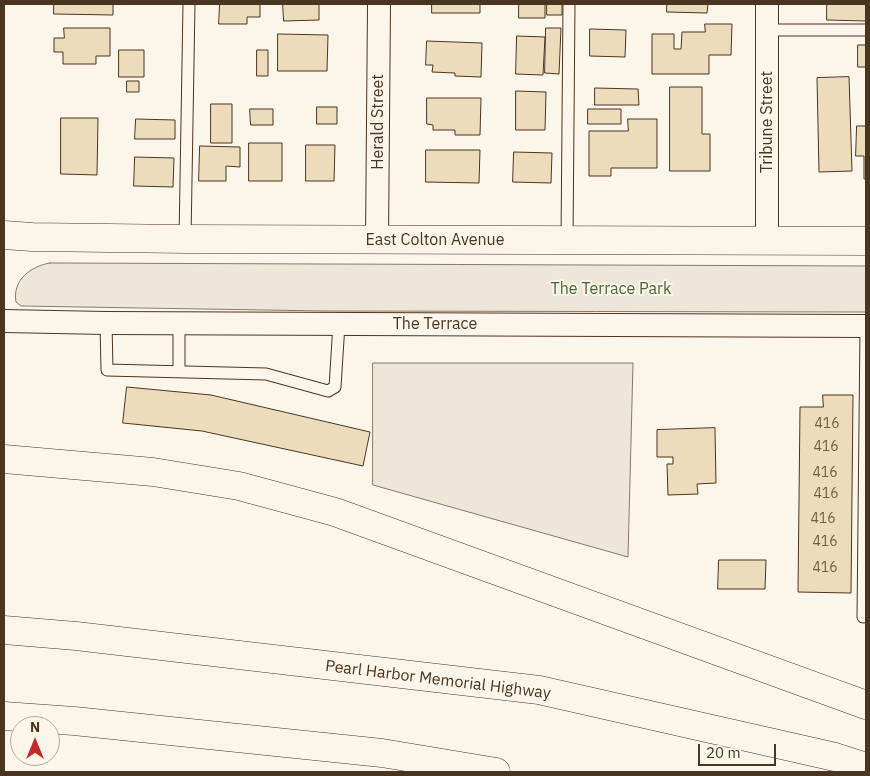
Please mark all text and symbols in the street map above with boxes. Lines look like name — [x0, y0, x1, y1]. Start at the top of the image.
street label: Tribune Street — [757, 71, 777, 173]
street label: Herald Street — [368, 74, 388, 170]
street label: East Colton Avenue — [366, 230, 504, 250]
park label: The Terrace Park — [551, 279, 671, 299]
street label: The Terrace — [393, 314, 477, 334]
house number: 416 — [814, 416, 840, 432]
house number: 416 — [813, 439, 839, 455]
house number: 416 — [812, 465, 838, 481]
house number: 416 — [813, 486, 839, 502]
house number: 416 — [810, 511, 836, 527]
house number: 416 — [812, 534, 838, 550]
house number: 416 — [812, 560, 838, 576]
street label: Pearl Harbor Memorial Highway — [324, 657, 552, 703]
north arrow — [10, 716, 60, 766]
text: N — [30, 718, 40, 736]
scale bar — [700, 734, 778, 766]
text: 20 m — [706, 743, 741, 762]

